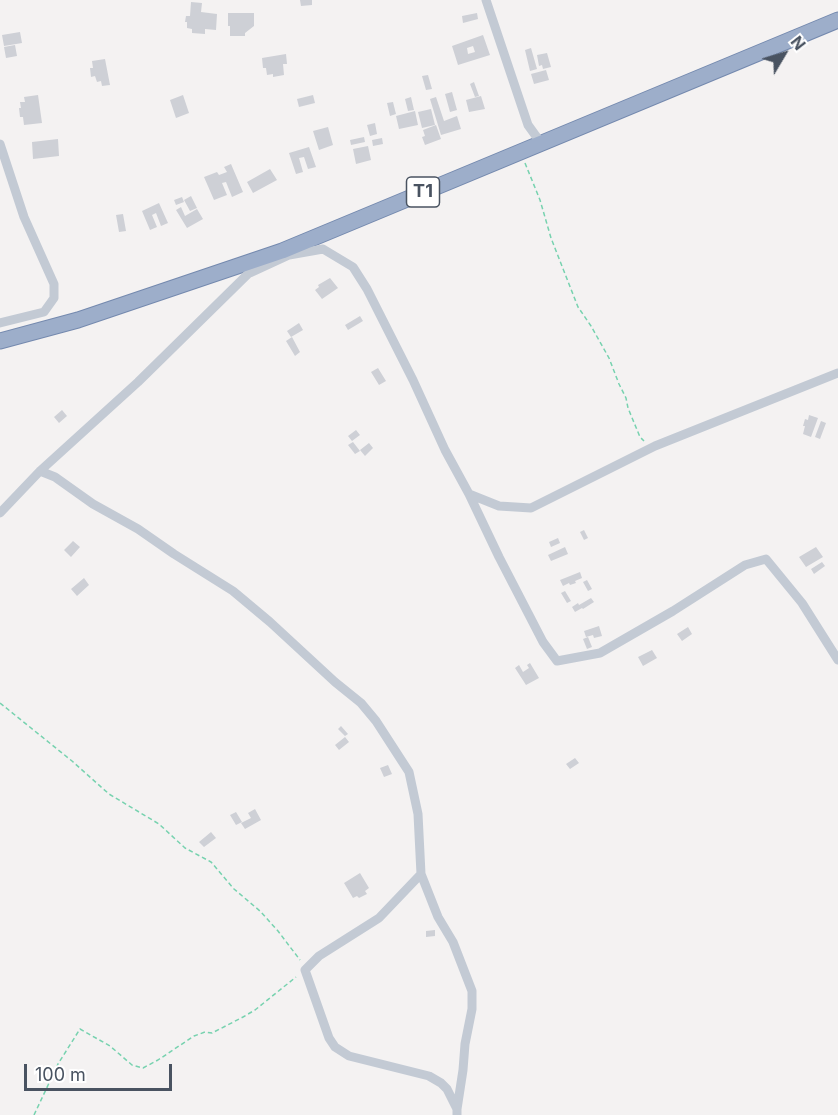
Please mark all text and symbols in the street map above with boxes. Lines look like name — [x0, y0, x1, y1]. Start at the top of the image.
north arrow — [754, 24, 814, 84]
text: N — [787, 32, 810, 54]
road number: T1 — [406, 177, 440, 207]
scale bar — [27, 1052, 176, 1090]
text: 100 m — [35, 1064, 86, 1085]

